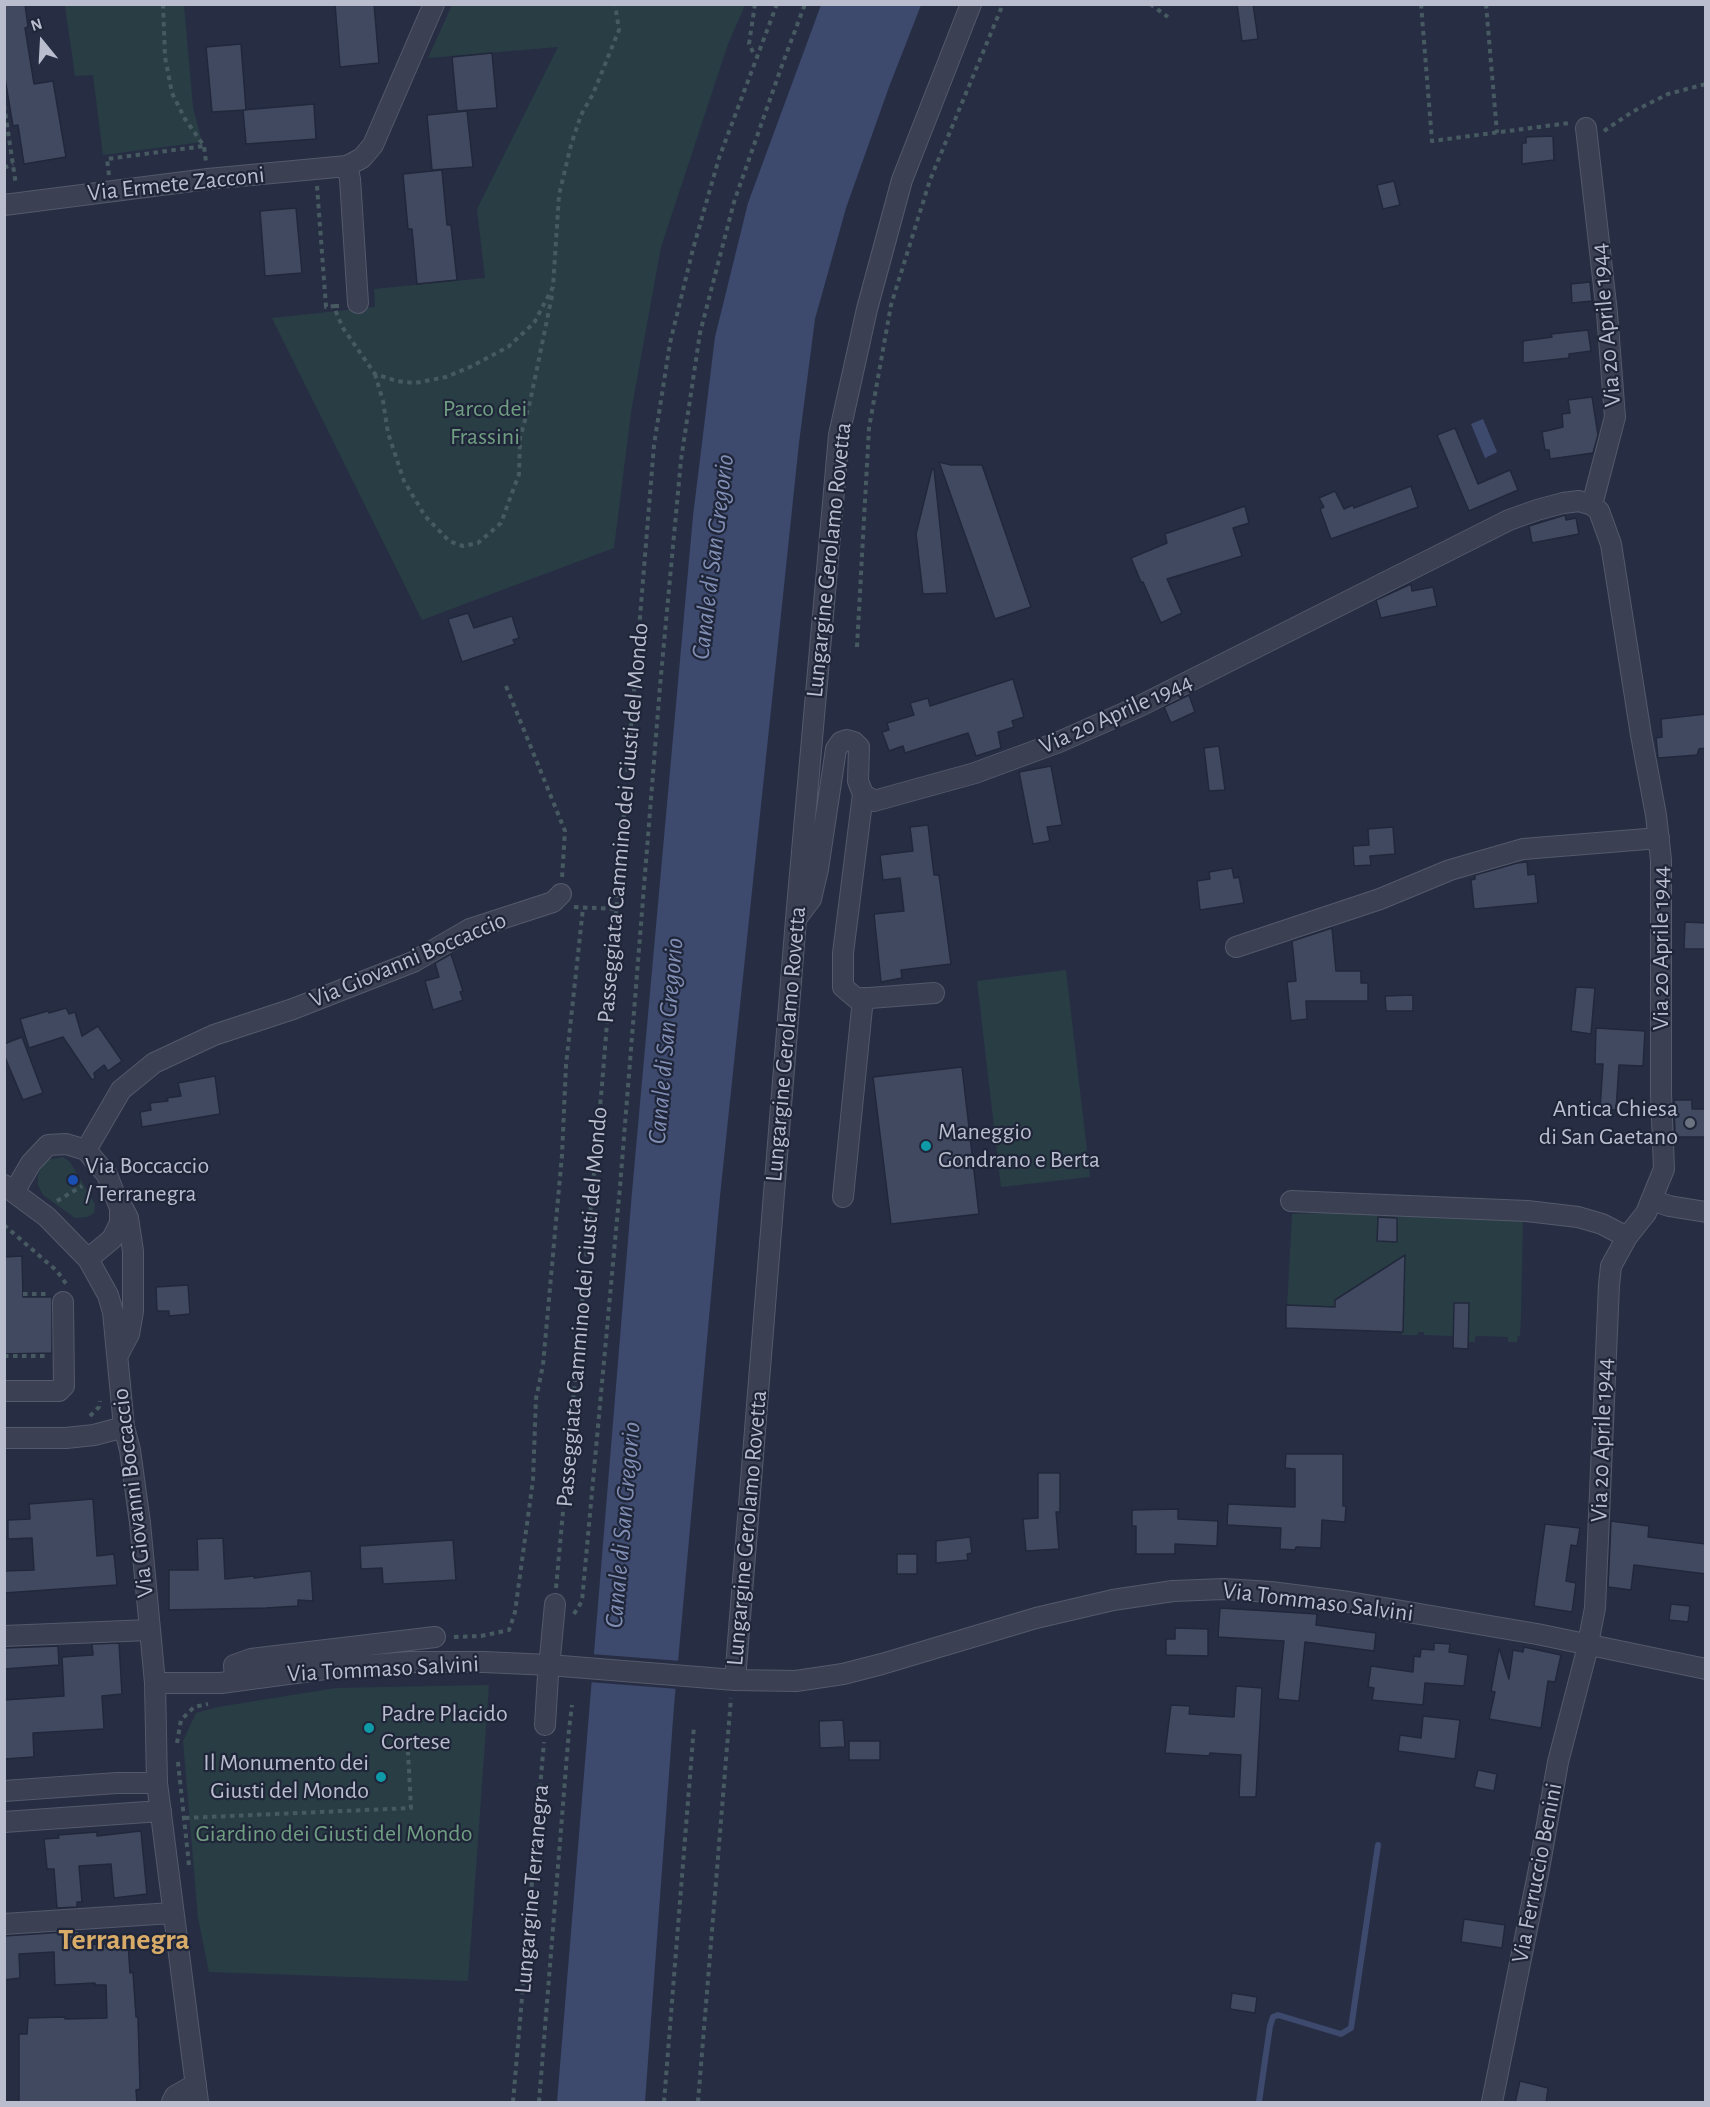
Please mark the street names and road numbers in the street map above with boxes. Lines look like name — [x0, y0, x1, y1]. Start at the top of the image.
street label: Via Ermete Zacconi — [86, 160, 266, 208]
street label: Via 20 Aprile 1944 — [1584, 242, 1628, 408]
street label: Lungargine Gerolamo Rovetta — [800, 421, 858, 699]
street label: Passeggiata Cammino dei Giusti del Mondo — [591, 622, 655, 1024]
street label: Via 20 Aprile 1944 — [1035, 667, 1197, 761]
street label: Via 20 Aprile 1944 — [1647, 866, 1675, 1030]
street label: Lungargine Gerolamo Rovetta — [760, 905, 812, 1183]
street label: Via Giovanni Boccaccio — [305, 906, 511, 1014]
street label: Passeggiata Cammino dei Giusti del Mondo — [550, 1106, 614, 1508]
street label: Via 20 Aprile 1944 — [1585, 1357, 1619, 1523]
street label: Via Giovanni Boccaccio — [106, 1387, 160, 1599]
street label: Lungargine Gerolamo Rovetta — [721, 1389, 773, 1667]
street label: Via Tommaso Salvini — [1221, 1576, 1415, 1628]
street label: Via Tommaso Salvini — [286, 1650, 480, 1688]
street label: Via Ferruccio Benini — [1505, 1781, 1569, 1965]
street label: Lungargine Terranegra — [509, 1783, 555, 1995]

